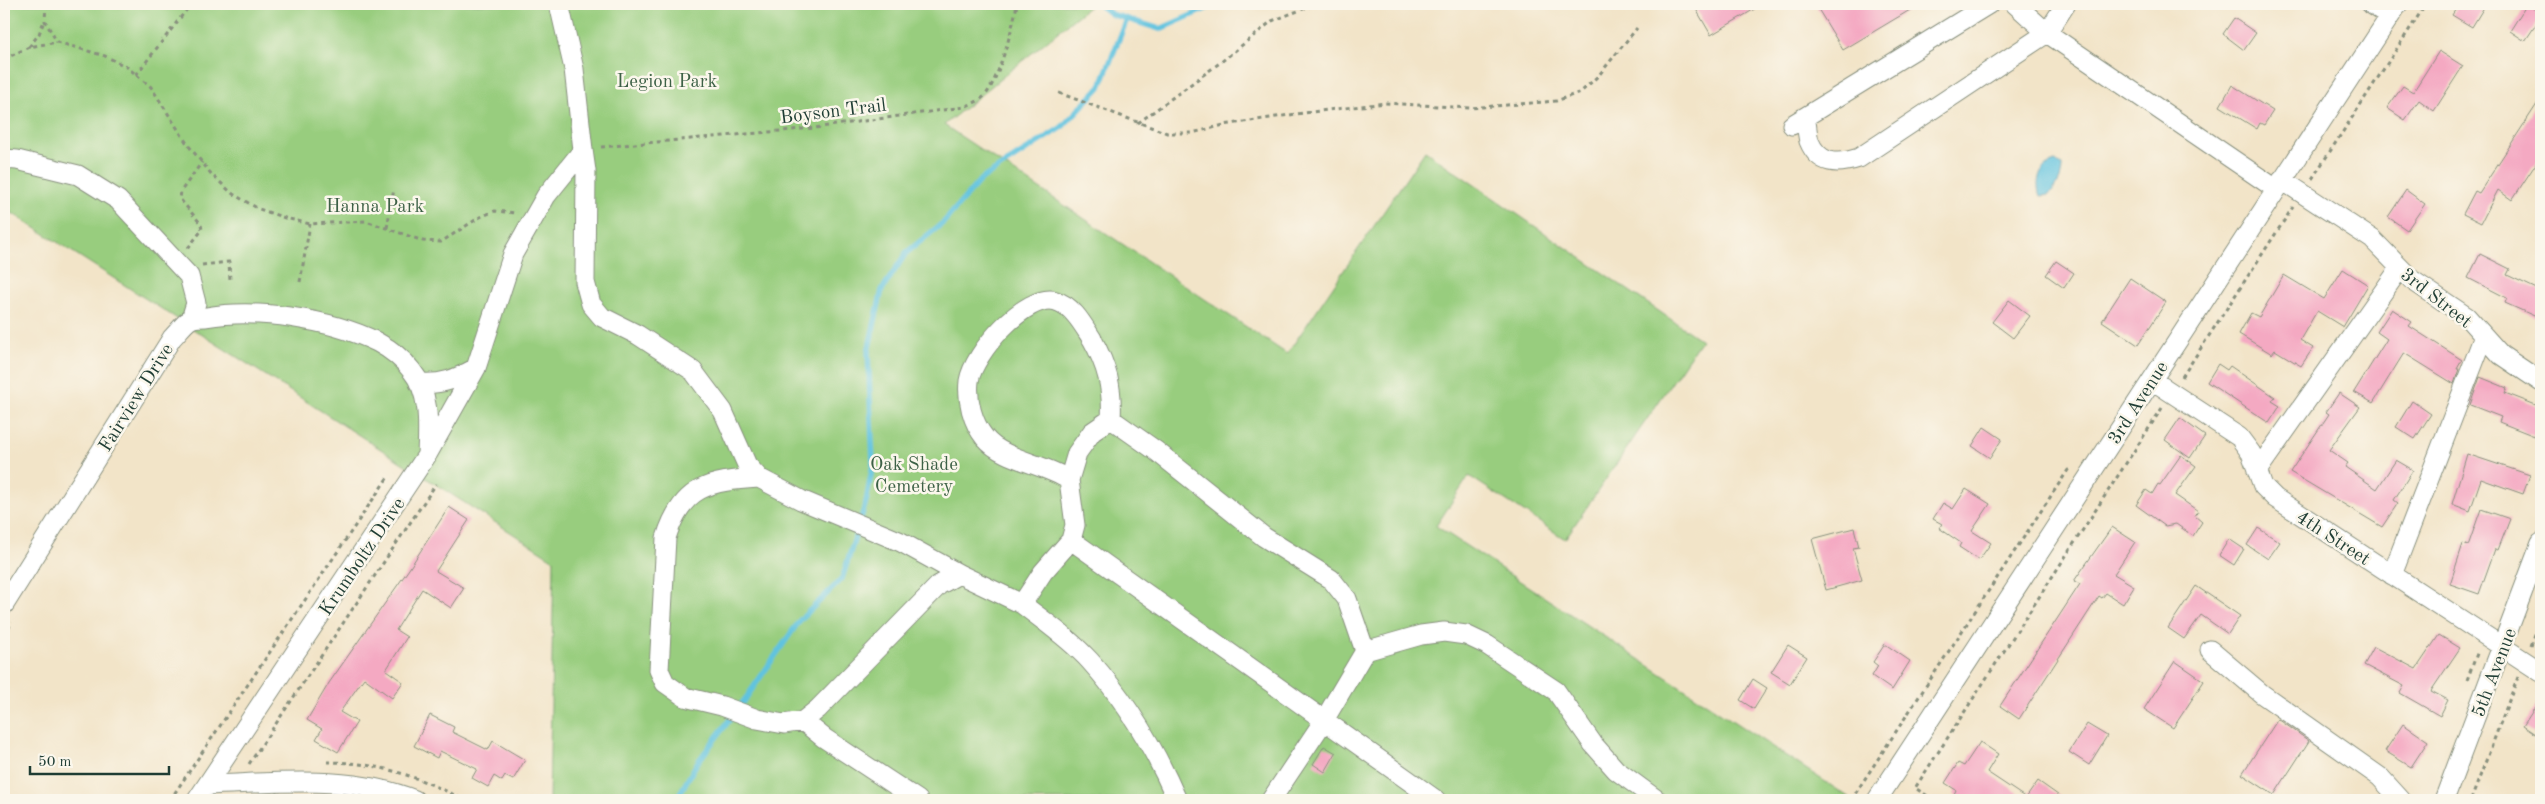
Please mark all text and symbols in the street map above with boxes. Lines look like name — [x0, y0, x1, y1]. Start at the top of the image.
park label: Legion Park — [616, 73, 718, 92]
street label: Boyson Trail — [779, 97, 887, 128]
park label: Hanna Park — [326, 198, 424, 217]
street label: 3rd Street — [2396, 266, 2475, 332]
street label: Fairview Drive — [96, 341, 178, 456]
street label: 3rd Avenue — [2105, 359, 2173, 448]
park label: Oak Shade Cemetery — [870, 456, 958, 497]
street label: Krumboltz Drive — [317, 495, 409, 620]
street label: 4th Street — [2292, 508, 2373, 570]
street label: 5th Avenue — [2470, 626, 2521, 720]
scale bar — [30, 744, 169, 776]
text: 50 m — [38, 755, 72, 770]

